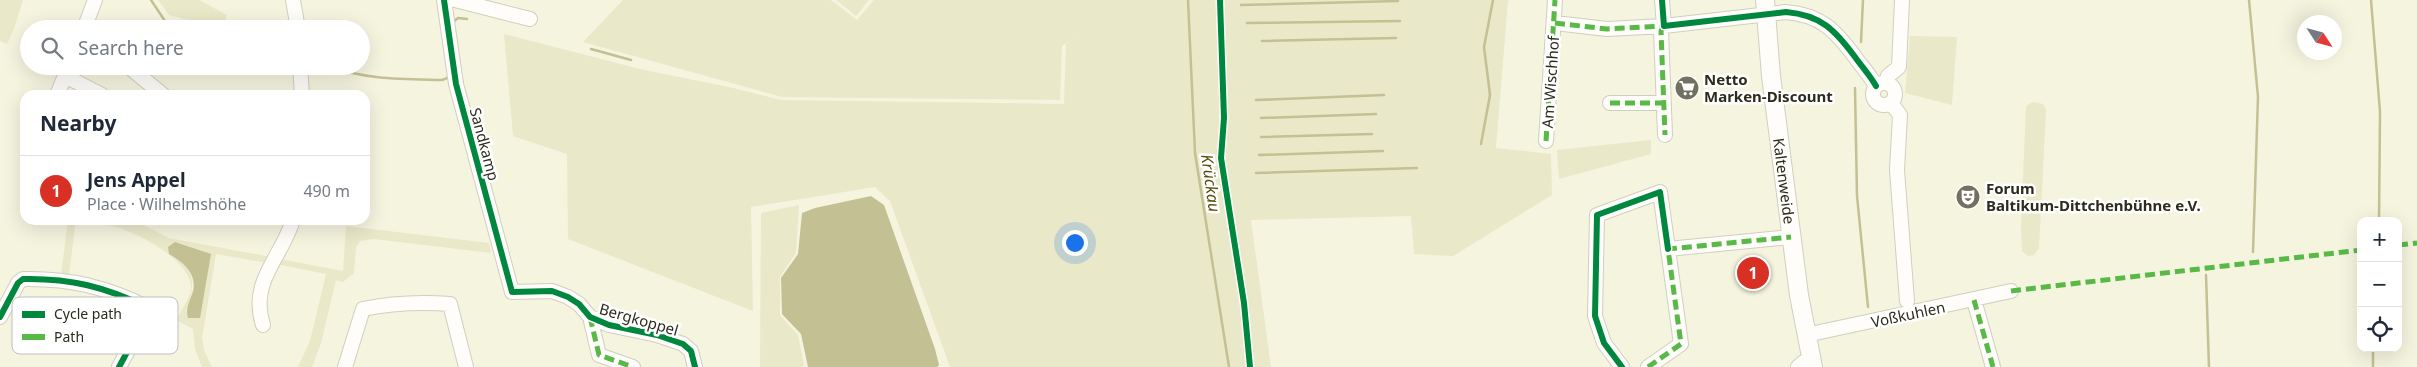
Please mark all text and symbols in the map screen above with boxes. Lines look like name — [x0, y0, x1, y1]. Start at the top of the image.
north arrow — [2297, 15, 2342, 60]
search box — [20, 20, 370, 75]
icon: search — [38, 34, 66, 62]
street label: Am Wischhof — [1537, 34, 1563, 129]
text: Search here — [78, 35, 184, 61]
place label: Netto Marken-Discount — [1704, 69, 1833, 106]
supermarket icon: Netto Marken-Discount — [1674, 75, 1700, 101]
street label: Sandkamp — [466, 105, 504, 183]
text: Nearby — [40, 109, 116, 137]
street label: Kaltenweide — [1769, 137, 1800, 225]
water label: Krückau — [1196, 153, 1226, 213]
text: Jens Appel — [87, 167, 186, 193]
place label: Forum Baltikum-Dittchenbühne e.V. — [1986, 178, 2201, 215]
text: 1 — [51, 180, 61, 202]
text: 490 m — [303, 180, 350, 202]
theatre icon: Forum Baltikum-Dittchenbühne e.V. — [1955, 184, 1981, 210]
text: Place · Wilhelmshöhe — [87, 193, 246, 215]
map controls — [2357, 217, 2402, 352]
button: + — [2357, 217, 2402, 262]
your location — [1062, 230, 1088, 256]
pin: 1 — [1737, 254, 1769, 292]
button: − — [2357, 262, 2402, 307]
street label: Voßkuhlen — [1869, 296, 1947, 332]
legend — [12, 297, 178, 354]
street label: Bergkoppel — [597, 298, 681, 340]
text: Cycle path — [54, 304, 122, 323]
button: locate — [2357, 307, 2402, 352]
text: Path — [54, 327, 84, 346]

